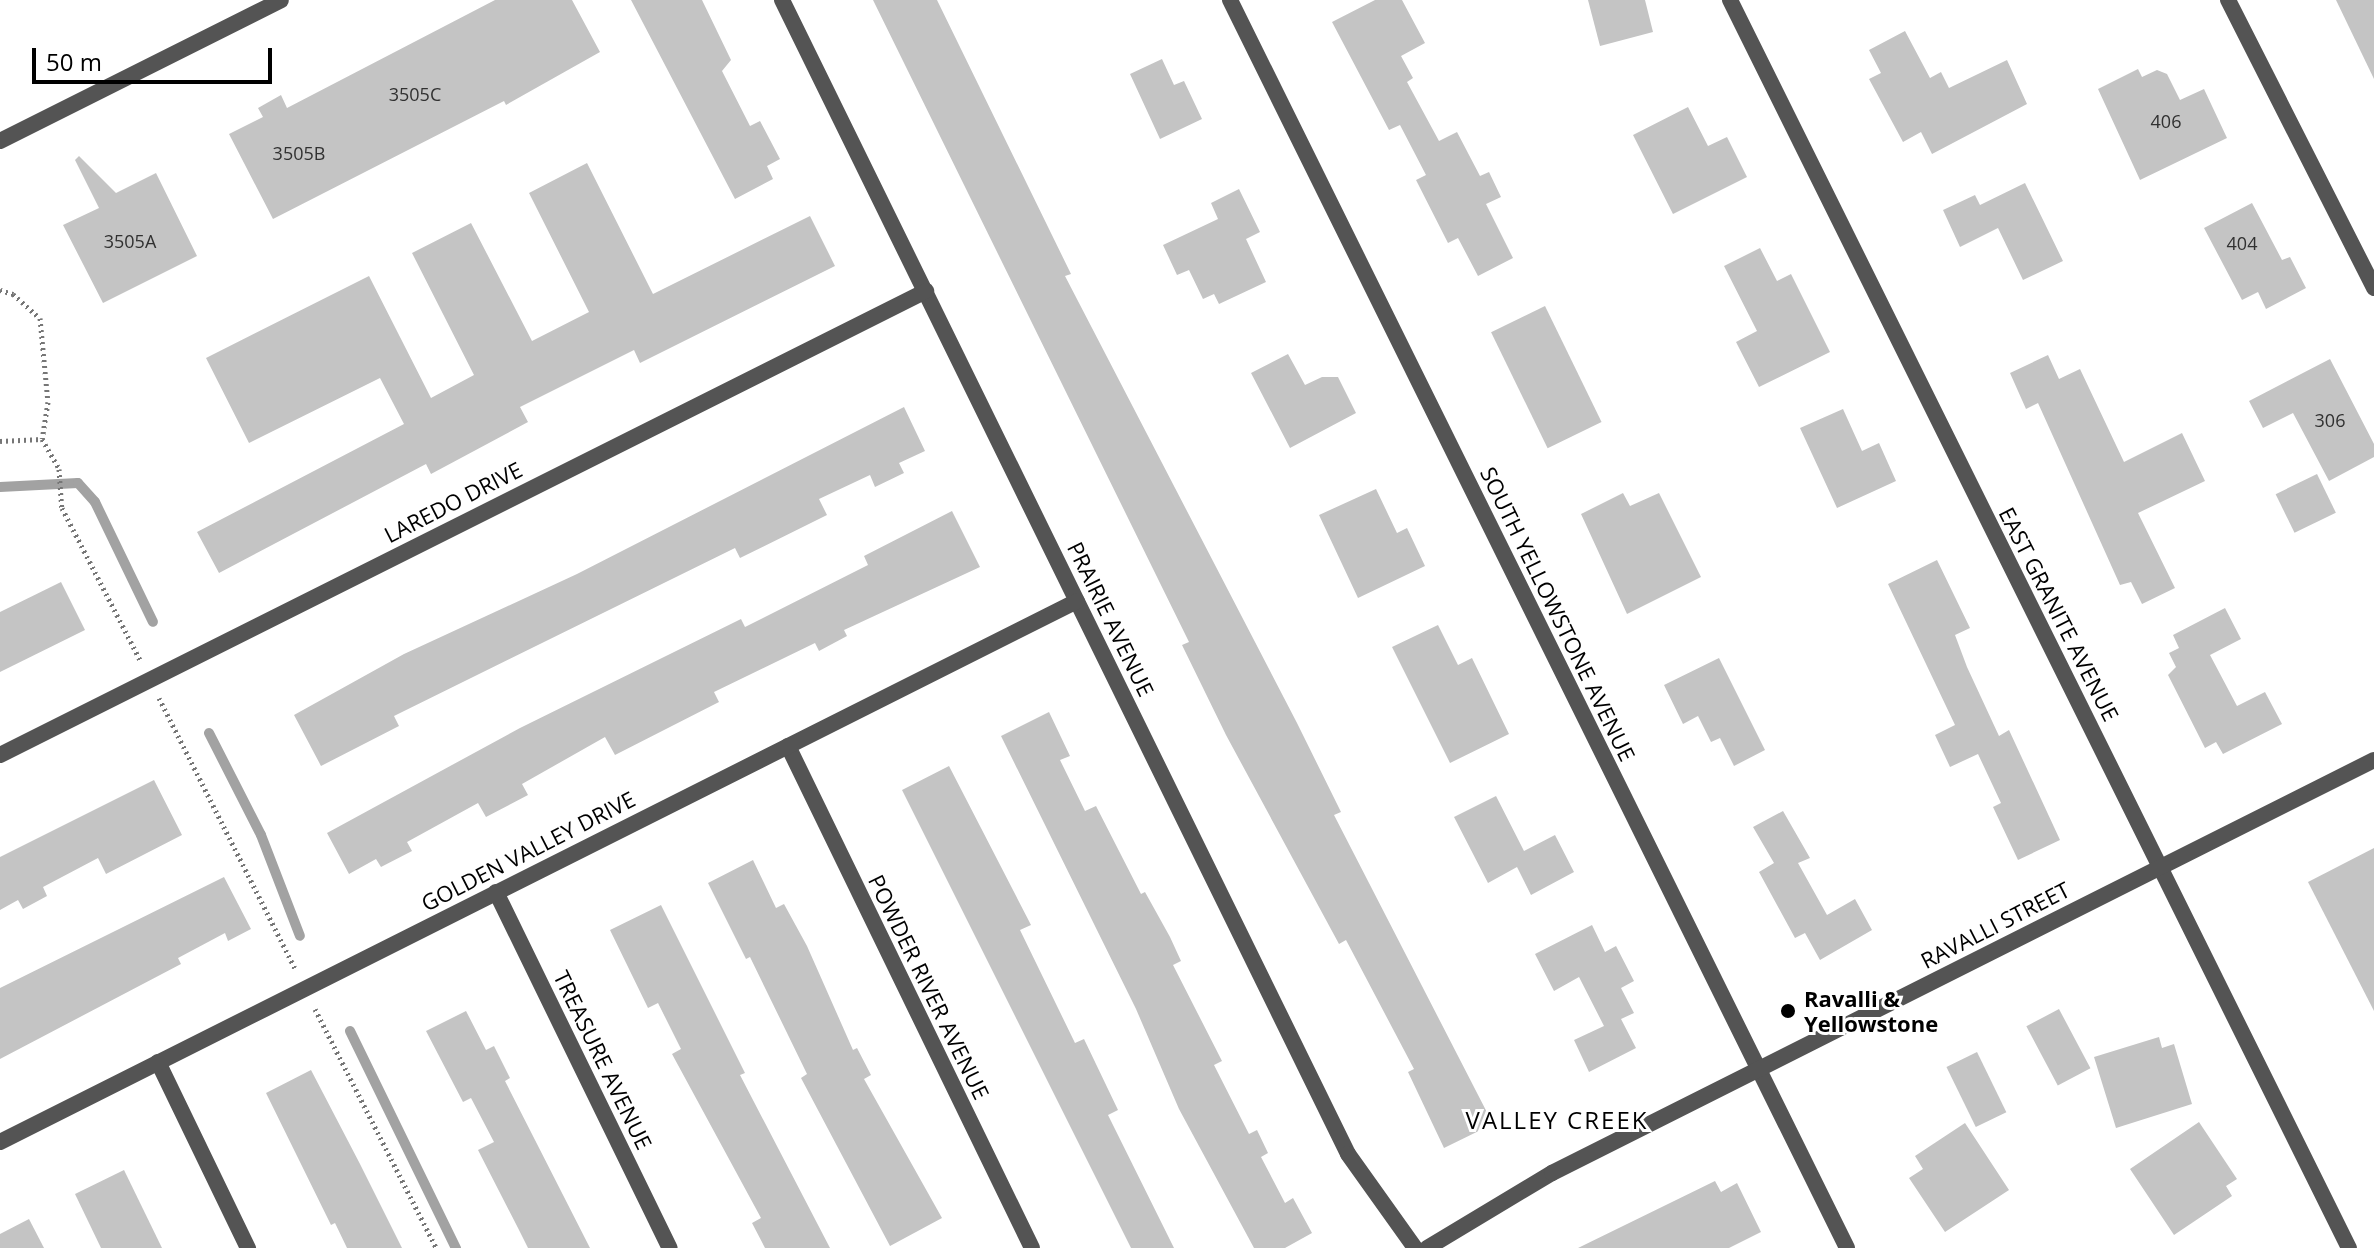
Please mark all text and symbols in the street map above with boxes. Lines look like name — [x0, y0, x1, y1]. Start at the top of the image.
scale bar — [36, 32, 276, 82]
text: 50 m — [46, 45, 102, 78]
house number: 3505C — [389, 83, 441, 105]
house number: 406 — [2151, 110, 2181, 132]
house number: 3505B — [273, 142, 325, 164]
house number: 3505A — [104, 230, 156, 252]
house number: 404 — [2227, 232, 2257, 254]
house number: 306 — [2315, 409, 2345, 431]
street label: LAREDO DRIVE — [380, 456, 526, 548]
street label: SOUTH YELLOWSTONE AVENUE — [1475, 463, 1641, 765]
street label: EAST GRANITE AVENUE — [1994, 503, 2124, 725]
street label: PRAIRIE AVENUE — [1062, 537, 1160, 701]
street label: GOLDEN VALLEY DRIVE — [417, 786, 639, 916]
street label: POWDER RIVER AVENUE — [863, 870, 995, 1104]
street label: RAVALLI STREET — [1916, 876, 2074, 974]
street label: TREASURE AVENUE — [548, 966, 658, 1154]
place label: Ravalli & Yellowstone — [1804, 985, 1938, 1036]
marker: Ravalli & Yellowstone — [1779, 1002, 1797, 1020]
district label: VALLEY CREEK — [1466, 1106, 1648, 1134]

